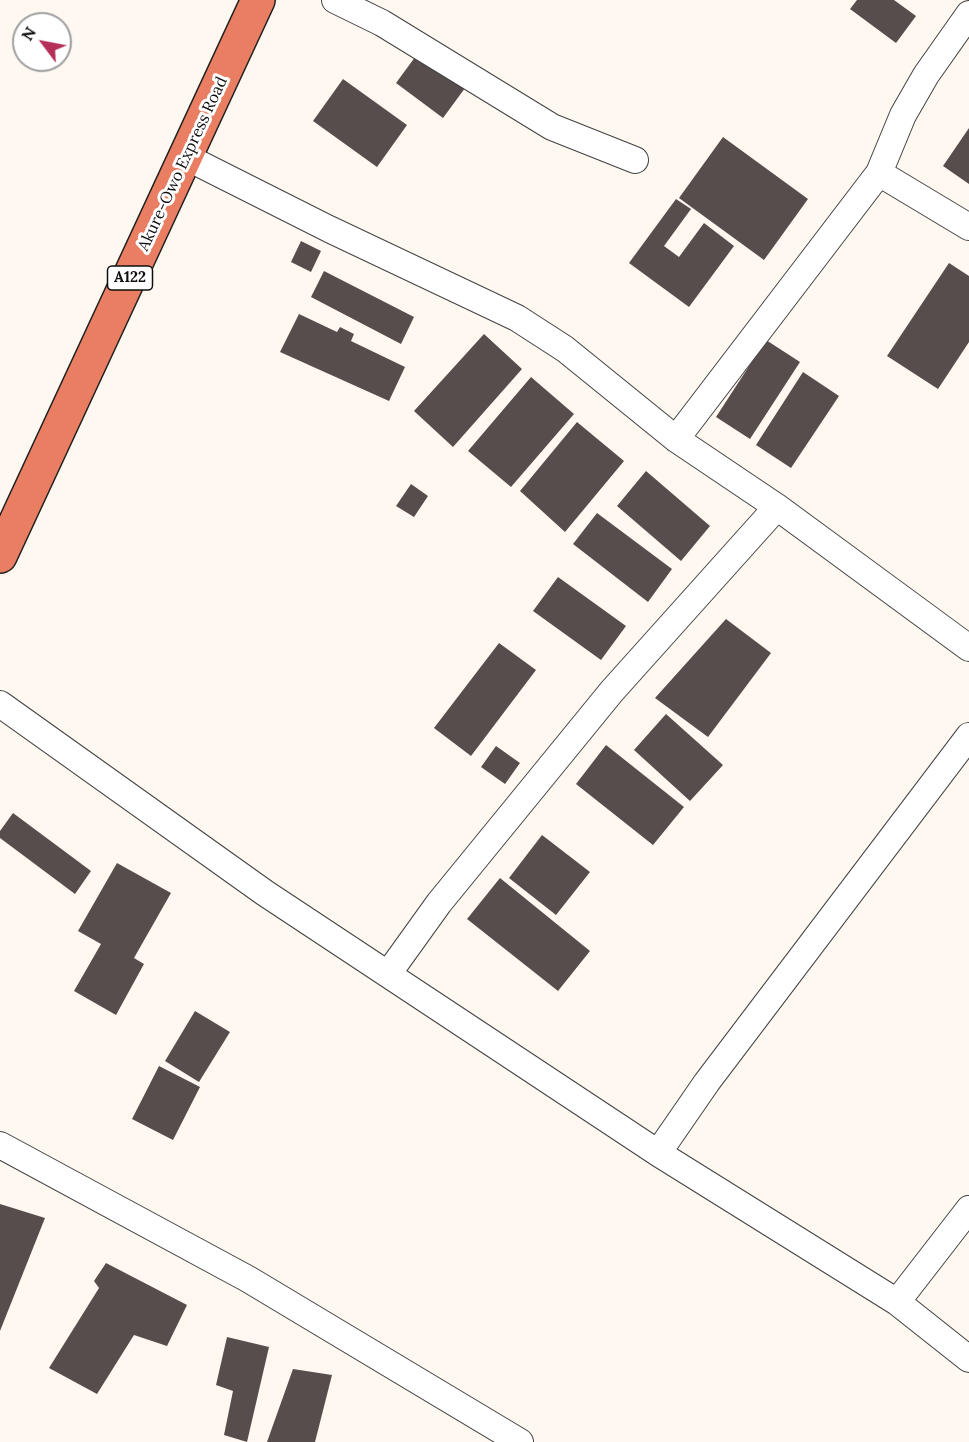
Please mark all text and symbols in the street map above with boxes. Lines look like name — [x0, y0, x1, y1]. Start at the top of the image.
north arrow — [12, 12, 72, 72]
text: N — [17, 23, 40, 44]
street label: Akure-Owo Express Road — [134, 74, 232, 254]
road number: A122 — [108, 266, 152, 290]

